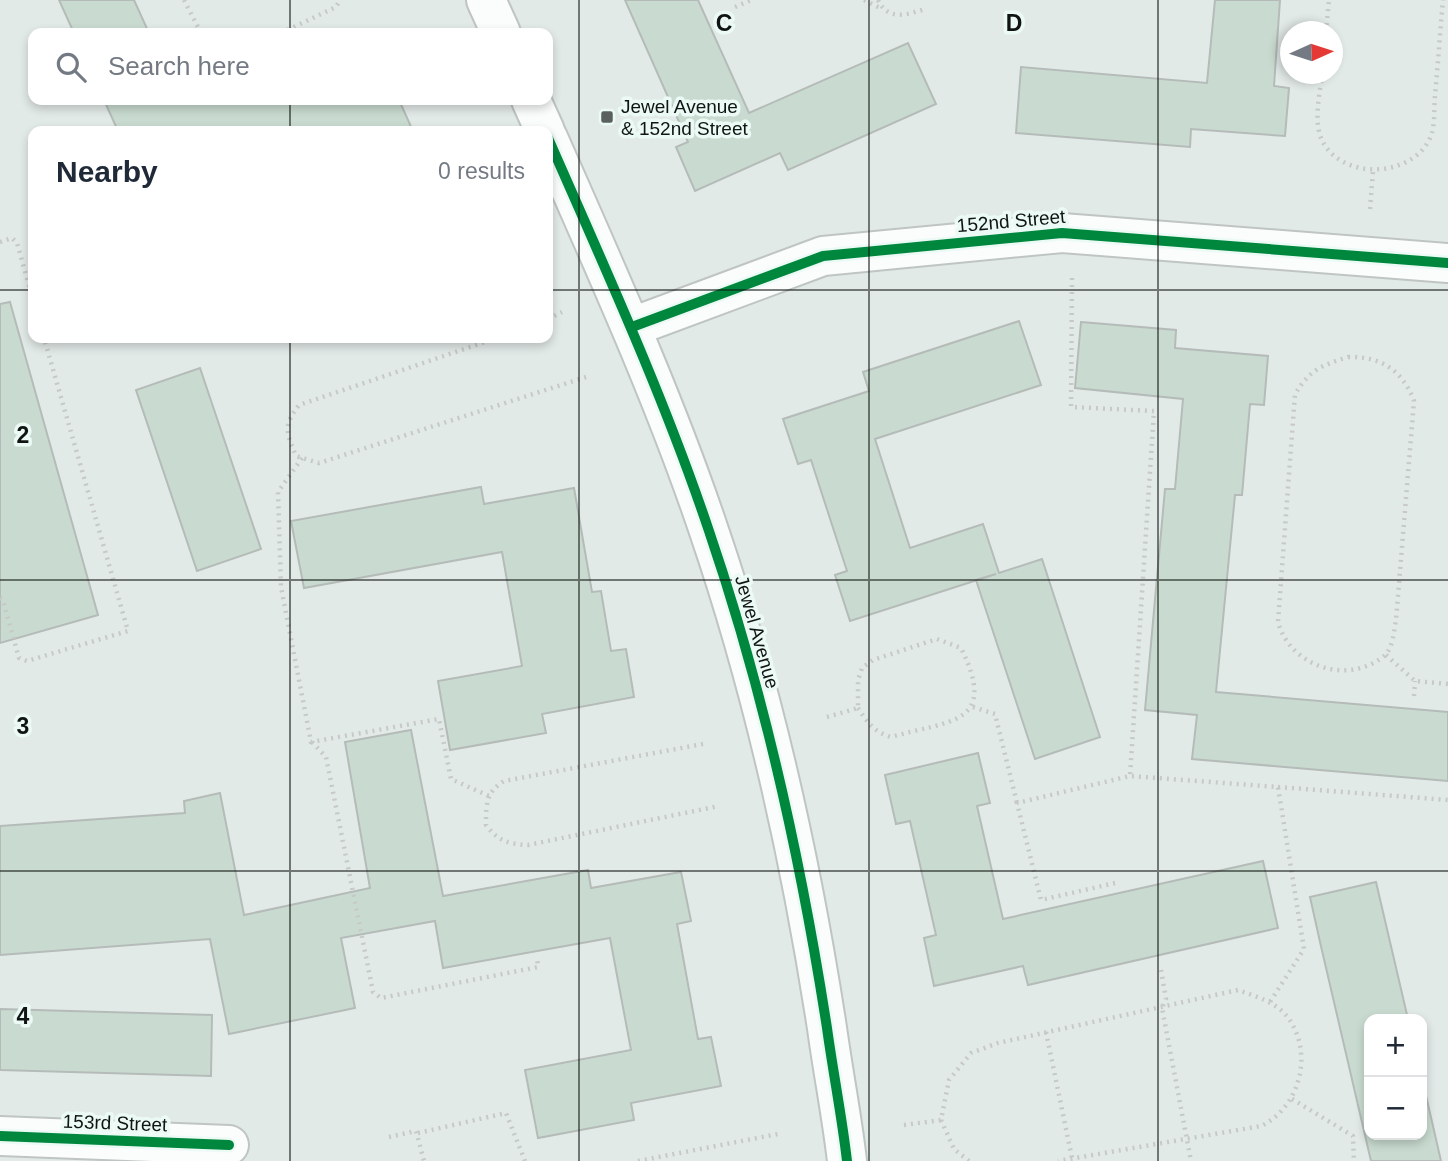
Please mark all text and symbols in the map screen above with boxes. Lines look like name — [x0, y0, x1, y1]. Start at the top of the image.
text: C — [716, 10, 732, 36]
text: D — [1006, 10, 1022, 36]
north arrow — [1280, 21, 1343, 84]
search box — [28, 28, 553, 105]
icon: search — [52, 48, 90, 86]
text: Search here — [108, 51, 250, 81]
place label: Jewel Avenue & 152nd Street — [621, 96, 748, 139]
marker: Jewel Avenue & 152nd Street — [599, 109, 615, 125]
text: Nearby — [56, 155, 158, 188]
text: 0 results — [438, 158, 525, 184]
street label: 152nd Street — [956, 206, 1067, 236]
text: 2 — [17, 422, 29, 448]
street label: Jewel Avenue — [731, 573, 783, 691]
text: 3 — [17, 713, 29, 739]
text: 4 — [17, 1003, 30, 1029]
map controls — [1364, 1014, 1427, 1140]
button: + — [1364, 1014, 1427, 1077]
button: − — [1364, 1077, 1427, 1140]
street label: 153rd Street — [62, 1111, 168, 1135]

